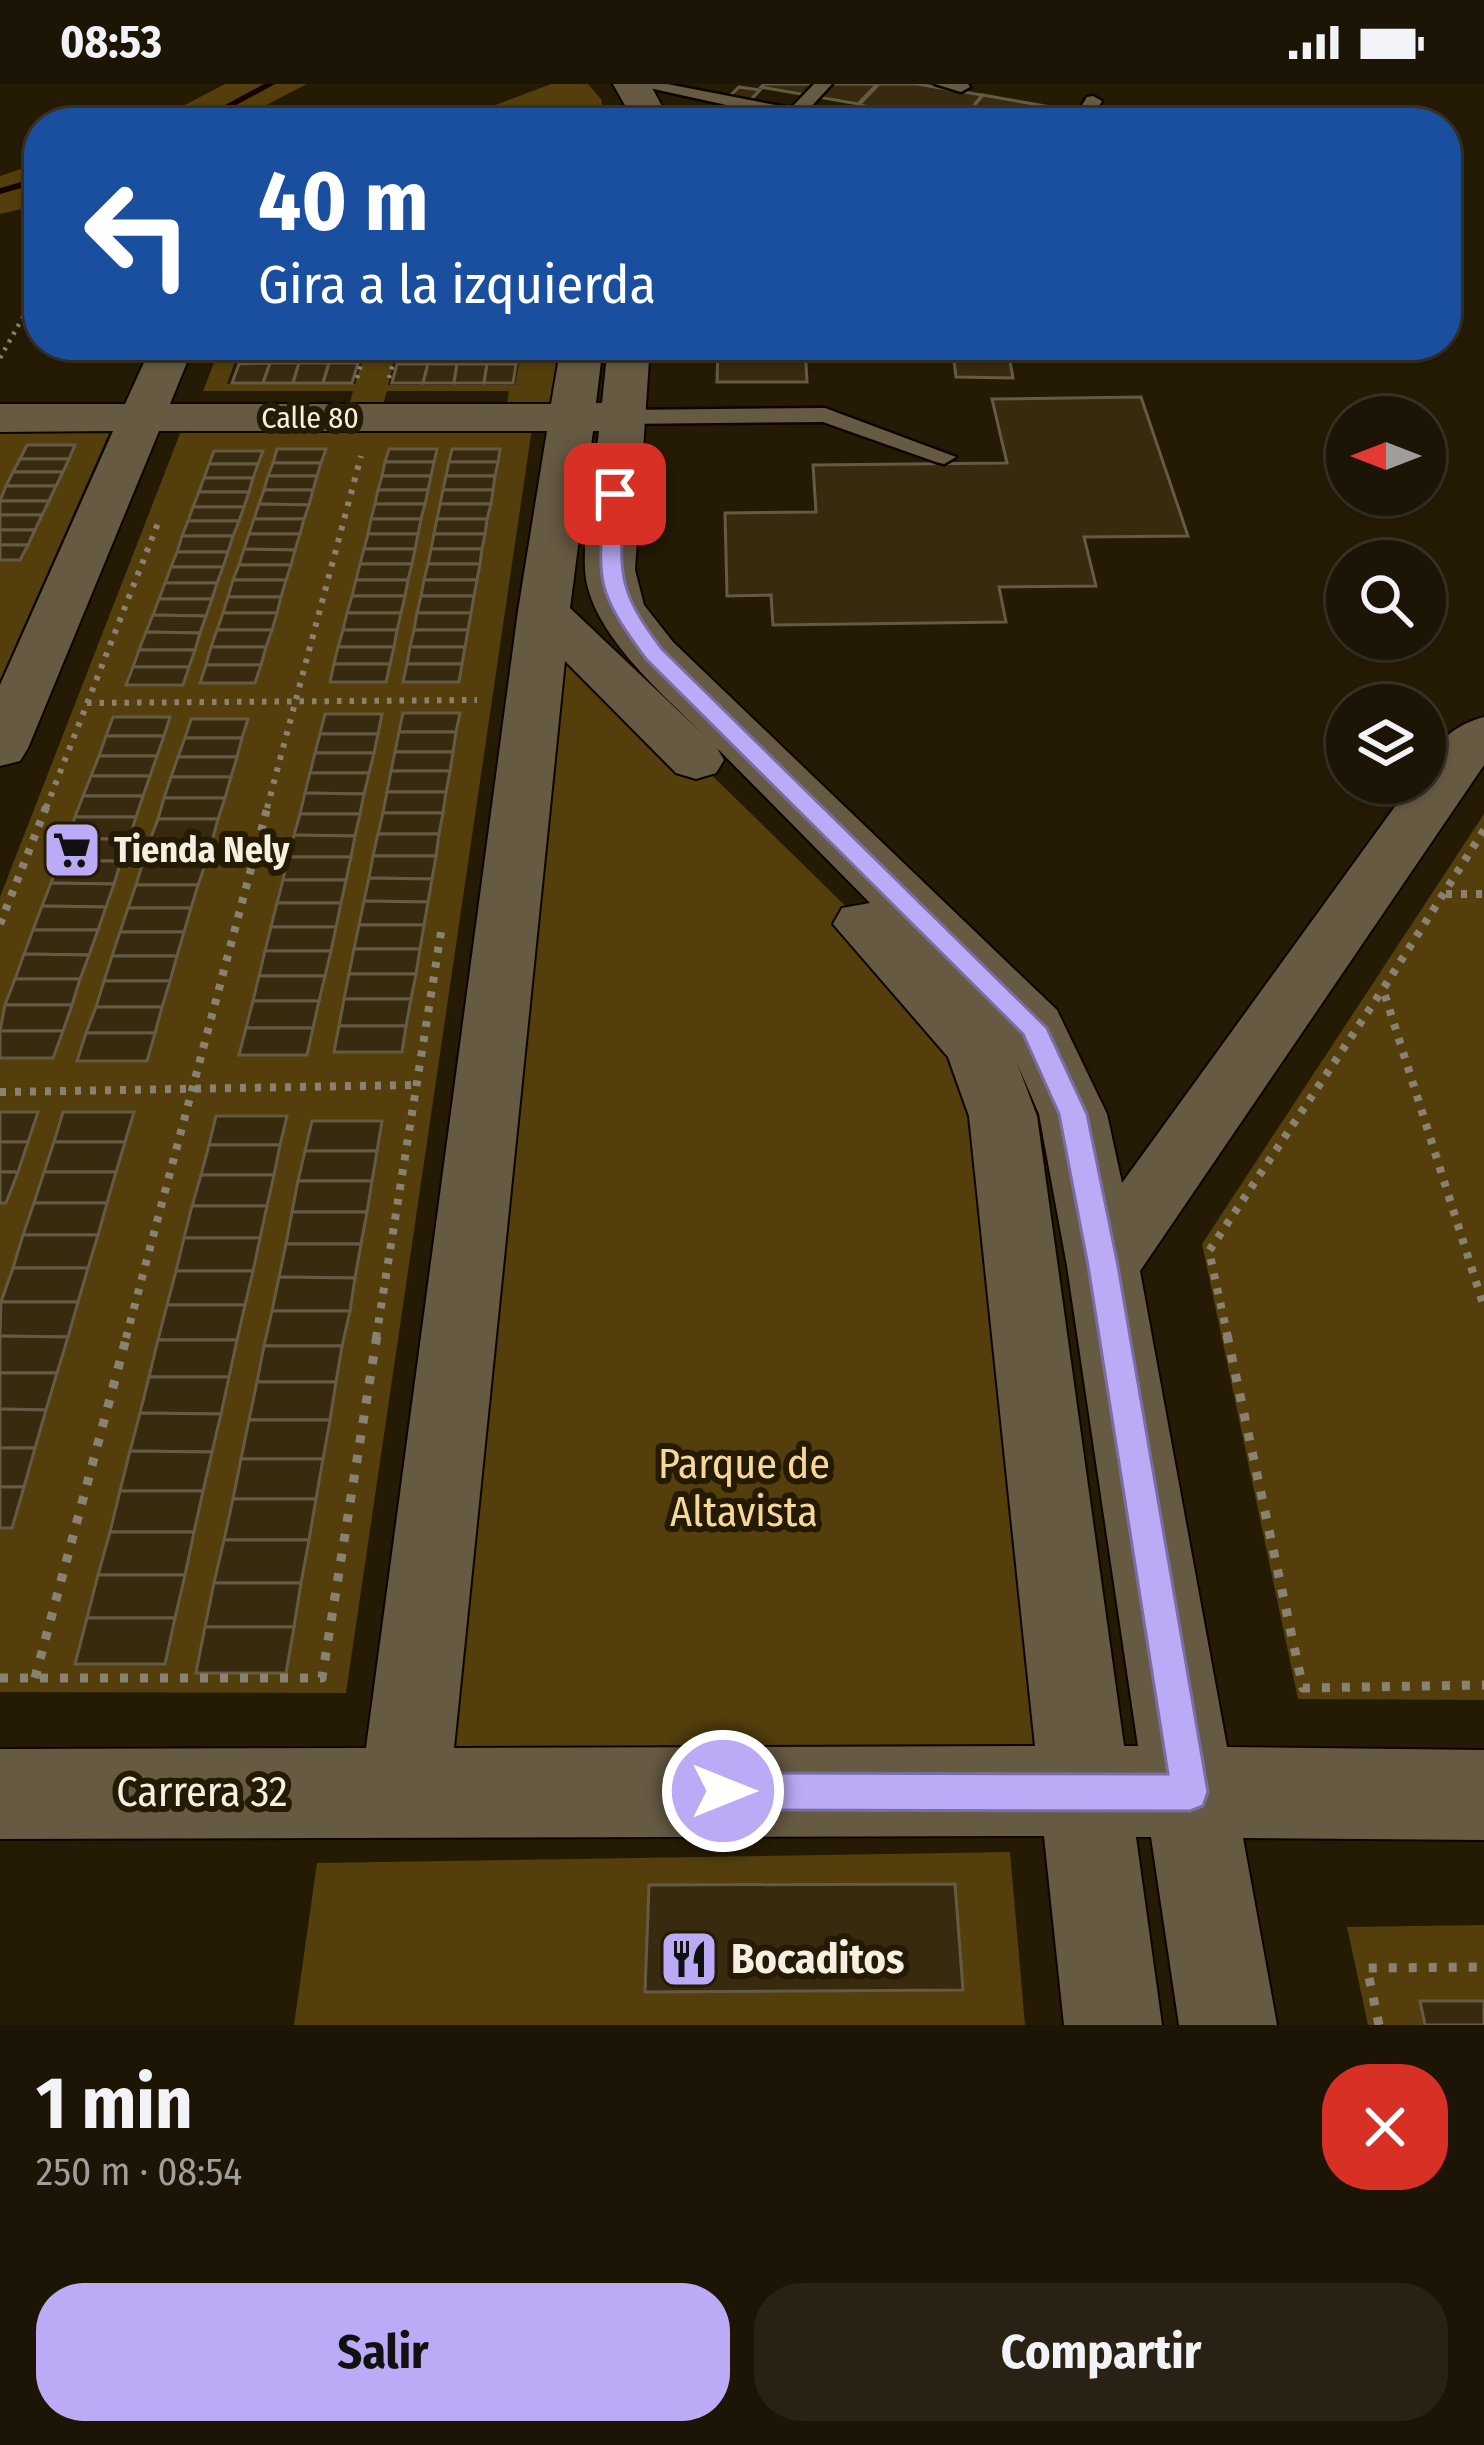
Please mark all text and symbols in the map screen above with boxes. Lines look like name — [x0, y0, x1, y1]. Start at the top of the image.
text: 08:53 — [60, 15, 162, 69]
text: 40 m — [258, 151, 429, 252]
icon: left — [60, 156, 216, 312]
text: Gira a la izquierda — [258, 253, 656, 317]
north arrow — [1326, 396, 1446, 516]
map controls — [1326, 396, 1446, 804]
street label: Calle 80 — [261, 400, 359, 436]
pin — [564, 443, 666, 545]
icon: arrive — [582, 461, 648, 527]
button: search — [1326, 540, 1446, 660]
button: layers — [1326, 684, 1446, 804]
supermarket icon: Tienda Nely — [41, 819, 103, 881]
place label: Tienda Nely — [114, 828, 290, 872]
park label: Parque de Altavista — [658, 1439, 830, 1537]
position arrow — [660, 1728, 786, 1854]
street label: Carrera 32 — [116, 1767, 288, 1817]
restaurant icon: Bocaditos — [658, 1928, 720, 1990]
place label: Bocaditos — [731, 1934, 904, 1984]
text: 1 min — [36, 2061, 193, 2147]
button: close — [1322, 2064, 1448, 2190]
text: 250 m · 08:54 — [36, 2149, 242, 2195]
button: Salir — [36, 2283, 730, 2421]
button: Compartir — [754, 2283, 1448, 2421]

